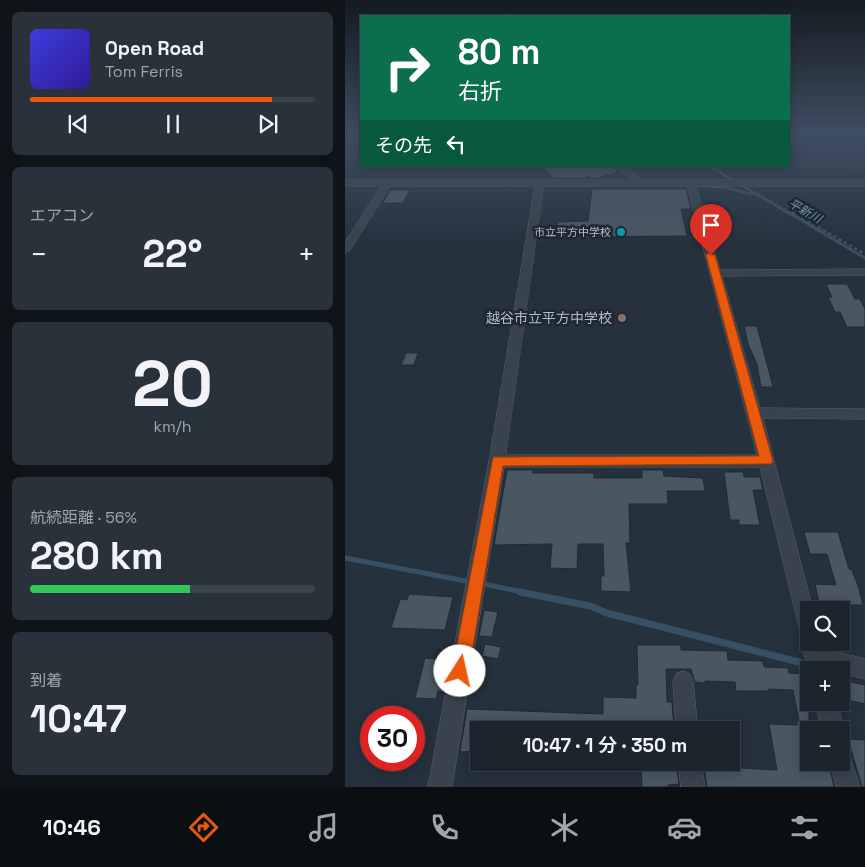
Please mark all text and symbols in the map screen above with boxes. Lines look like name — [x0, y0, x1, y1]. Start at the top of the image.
text: 80 m — [458, 30, 540, 74]
icon: right — [375, 35, 440, 100]
text: Open Road — [105, 36, 204, 61]
text: Tom Ferris — [105, 61, 183, 82]
text: 右折 — [458, 77, 502, 105]
icon: previous — [64, 110, 92, 138]
icon: pause — [159, 110, 187, 138]
icon: next — [254, 110, 282, 138]
icon: left — [442, 130, 470, 158]
text: その先 — [375, 133, 432, 158]
water label: 平新川 — [785, 195, 826, 228]
pin — [690, 204, 732, 255]
text: エアコン — [30, 205, 94, 226]
icon: arrive — [697, 211, 725, 239]
place label: 市立平方中学校 — [534, 225, 611, 239]
marker: 市立平方中学校 — [615, 226, 627, 238]
text: 22° — [142, 230, 203, 278]
text: − — [30, 236, 47, 272]
text: + — [298, 236, 315, 272]
place label: 越谷市立平方中学校 — [486, 309, 612, 327]
marker: 越谷市立平方中学校 — [616, 312, 628, 324]
text: 20 — [132, 342, 213, 425]
text: km/h — [153, 416, 192, 437]
text: 航続距離 · 56% — [30, 507, 137, 528]
text: 280 km — [30, 532, 164, 580]
map controls — [800, 601, 850, 771]
button: search — [800, 601, 850, 651]
position arrow — [433, 644, 485, 696]
button: + — [800, 661, 850, 711]
text: 到着 — [30, 670, 62, 691]
text: 10:47 — [30, 695, 127, 743]
speed limit sign: 30 — [360, 706, 425, 771]
button: − — [800, 721, 850, 771]
text: 10:47 · 1 分 · 350 m — [523, 733, 687, 758]
icon: directions — [186, 810, 221, 845]
icon: music — [306, 810, 341, 845]
icon: phone — [427, 810, 462, 845]
icon: climate — [547, 810, 582, 845]
icon: car — [667, 810, 702, 845]
icon: filters — [787, 810, 822, 845]
text: 10:46 — [43, 813, 101, 841]

